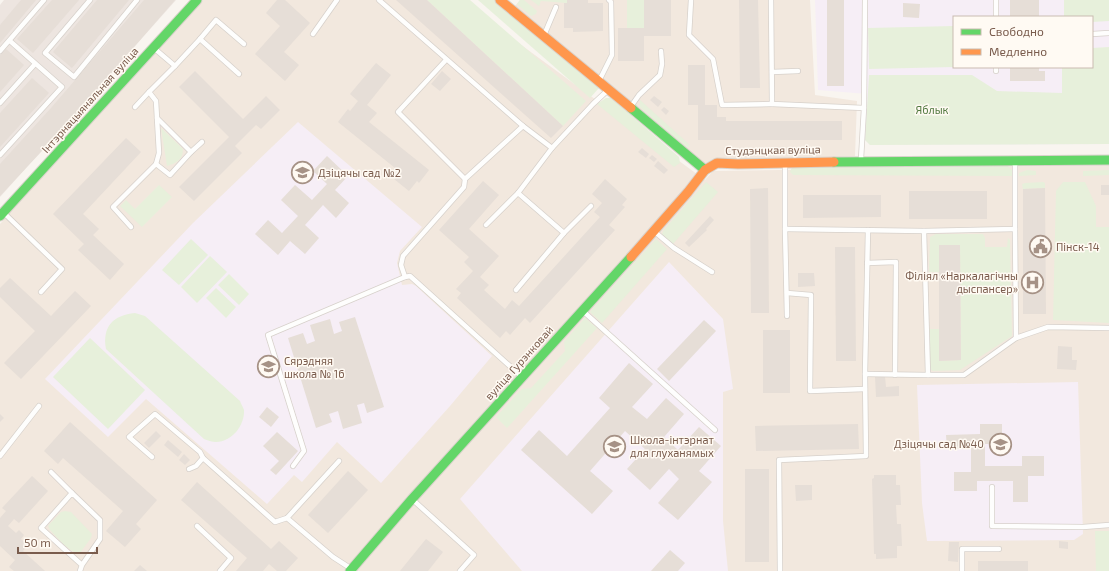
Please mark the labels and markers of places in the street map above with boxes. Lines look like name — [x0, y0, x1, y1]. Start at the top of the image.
school or university icon: Дзіцячы сад №2 — [289, 160, 315, 186]
place label: Дзіцячы сад №2 — [318, 166, 401, 179]
public building icon: Пінск-14 — [1028, 234, 1054, 260]
place label: Пінск-14 — [1056, 240, 1100, 253]
place label: Філіял «Наркалагічны дыспансер» — [905, 269, 1018, 295]
hospital icon: Філіял «Наркалагічны дыспансер» — [1020, 269, 1046, 295]
school or university icon: Сярэдняя школа № 16 — [256, 354, 282, 380]
place label: Сярэдняя школа № 16 — [284, 354, 345, 380]
school or university icon: Дзіцячы сад №40 — [987, 431, 1013, 457]
school or university icon: Школа-інтэрнат для глуханямых — [602, 433, 628, 459]
place label: Школа-інтэрнат для глуханямых — [630, 433, 714, 460]
place label: Дзіцячы сад №40 — [894, 437, 984, 450]

